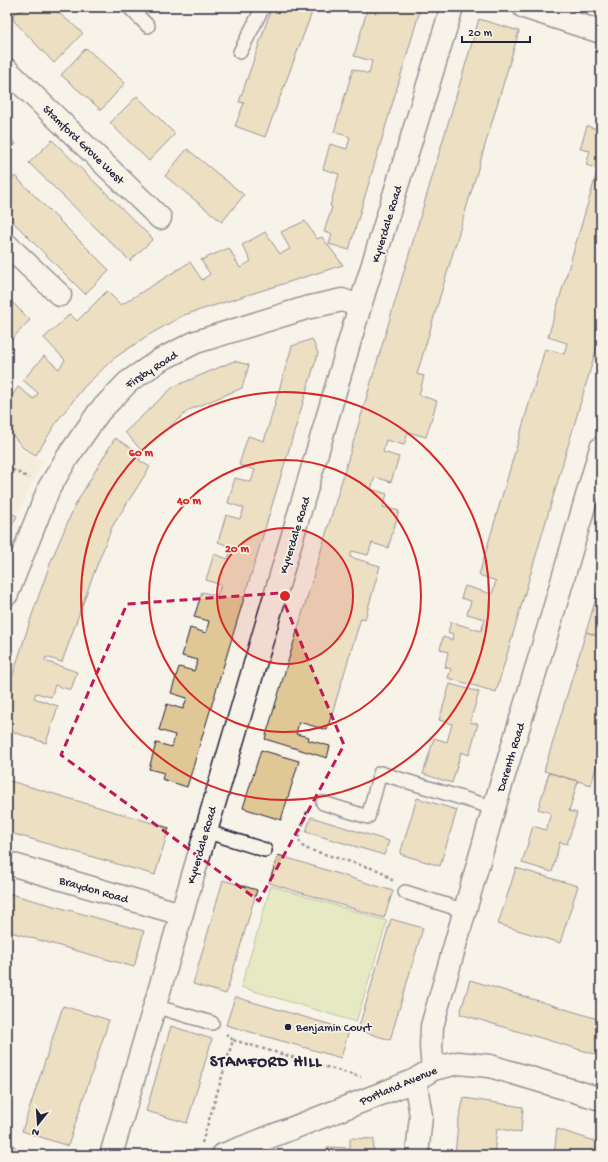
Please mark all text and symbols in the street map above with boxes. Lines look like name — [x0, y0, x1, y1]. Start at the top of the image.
scale bar — [462, 18, 530, 44]
text: 20 m — [468, 27, 493, 41]
street label: Stamford Grove West — [39, 103, 127, 189]
street label: Kyverdale Road — [370, 183, 407, 265]
street label: Firsby Road — [123, 348, 181, 393]
text: 60 m — [129, 447, 154, 461]
street label: Kyverdale Road — [278, 494, 315, 576]
text: 40 m — [176, 495, 201, 509]
text: 20 m — [225, 543, 250, 557]
centre of rings — [278, 589, 292, 603]
street label: Darenth Road — [495, 721, 529, 795]
street label: Kyverdale Road — [185, 804, 221, 886]
street label: Braydon Road — [56, 874, 130, 908]
marker: Benjamin Court — [283, 1022, 293, 1032]
place label: Benjamin Court — [295, 1022, 372, 1036]
district label: STAMFORD HILL — [210, 1054, 322, 1073]
street label: Portland Avenue — [357, 1064, 440, 1110]
north arrow — [18, 1104, 58, 1144]
text: N — [30, 1125, 41, 1138]

